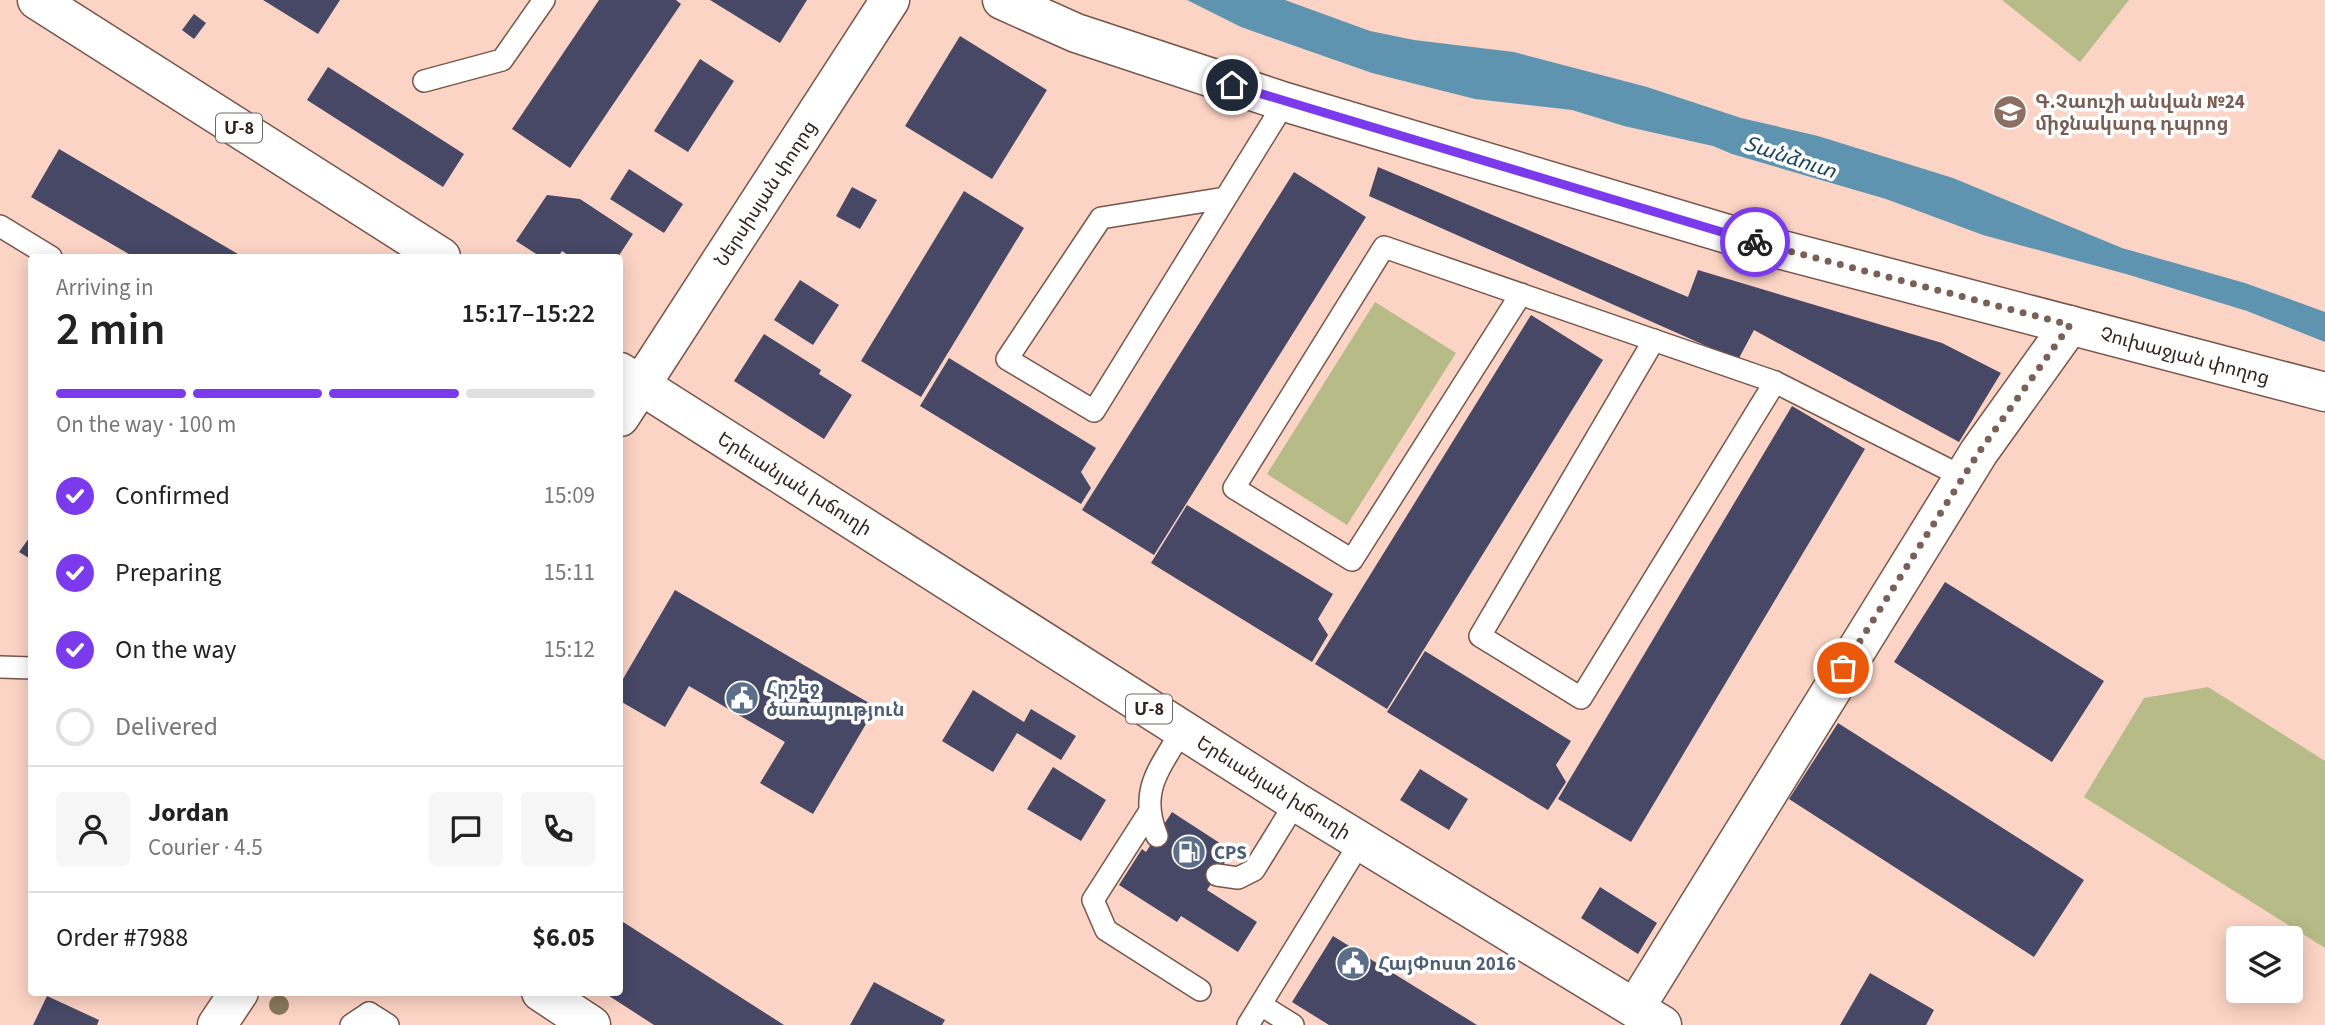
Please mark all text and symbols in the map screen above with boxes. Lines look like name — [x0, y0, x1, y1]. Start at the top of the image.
pin — [1202, 55, 1262, 115]
icon: home — [1213, 66, 1251, 104]
place label: Գ.Չաուշի անվան №24 միջնակարգ դպրոց — [2035, 89, 2245, 138]
school or university icon: Գ.Չաուշի անվան №24 միջնակարգ դպրոց — [1991, 93, 2029, 131]
road number: Մ-8 — [216, 113, 262, 142]
street label: Ներսիսյան փողոց — [709, 116, 824, 272]
water label: Տանձուտ — [1740, 128, 1840, 186]
courier — [1720, 207, 1790, 277]
icon: bike — [1736, 223, 1774, 261]
text: Arriving in — [56, 271, 154, 304]
text: 15:17–15:22 — [462, 295, 595, 332]
text: 2 min — [56, 297, 165, 362]
street label: Չուխաջյան փողոց — [2097, 321, 2272, 392]
text: On the way · 100 m — [56, 408, 236, 441]
street label: Երեւանյան խճուղի — [712, 426, 877, 543]
icon: check — [56, 477, 94, 515]
text: Confirmed — [115, 477, 230, 514]
text: 15:09 — [544, 479, 595, 512]
icon: check — [56, 554, 94, 592]
text: Preparing — [115, 554, 221, 591]
text: 15:11 — [544, 556, 595, 589]
icon: check — [56, 631, 94, 669]
text: On the way — [115, 631, 236, 668]
text: 15:12 — [544, 633, 595, 666]
pin — [1813, 638, 1873, 698]
icon: bag — [1824, 649, 1862, 687]
place label: Հրշեջ ծառայություն — [766, 675, 905, 724]
public building icon: Հրշեջ ծառայություն — [723, 679, 761, 717]
road number: Մ-8 — [1126, 694, 1172, 724]
text: Delivered — [115, 708, 218, 745]
street label: Երեւանյան խճուղի — [1191, 730, 1356, 847]
button: person — [56, 792, 130, 866]
button: chat — [429, 792, 503, 866]
button: phone — [521, 792, 595, 866]
text: Jordan — [148, 794, 229, 831]
text: Courier · 4.5 — [148, 831, 263, 864]
fuel station icon: CPS — [1170, 833, 1208, 871]
place label: CPS — [1214, 840, 1247, 867]
text: Order #7988 — [56, 919, 188, 956]
text: $6.05 — [532, 919, 595, 956]
map controls — [2226, 926, 2303, 1003]
button: layers — [2226, 926, 2303, 1003]
public building icon: ՀայՓոստ 2016 — [1334, 944, 1372, 982]
place label: ՀայՓոստ 2016 — [1378, 951, 1516, 978]

